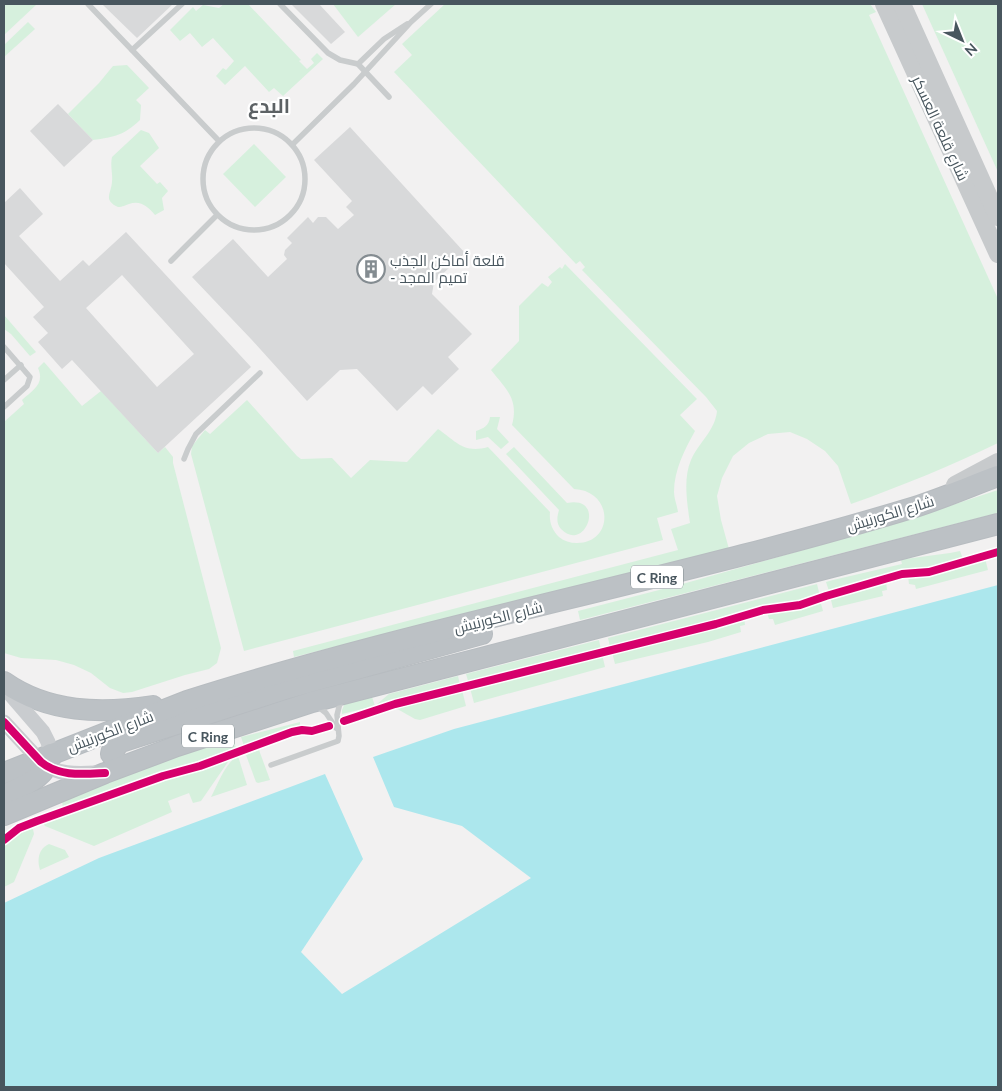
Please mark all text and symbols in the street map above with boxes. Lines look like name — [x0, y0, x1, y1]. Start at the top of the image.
north arrow — [937, 15, 987, 65]
text: N — [961, 40, 981, 60]
street label: شارع قلعة العسكر — [906, 72, 973, 185]
district label: البدع — [248, 93, 290, 120]
place label: قلعة أماكن الجذب - تميم المجد — [390, 251, 505, 288]
building icon: قلعة أماكن الجذب - تميم المجد — [356, 254, 386, 284]
street label: شارع الكورنيش — [844, 491, 937, 538]
road number: C Ring — [631, 566, 683, 588]
street label: شارع الكورنيش — [452, 597, 545, 640]
street label: شارع الكورنيش — [64, 706, 157, 758]
road number: C Ring — [182, 724, 234, 748]

